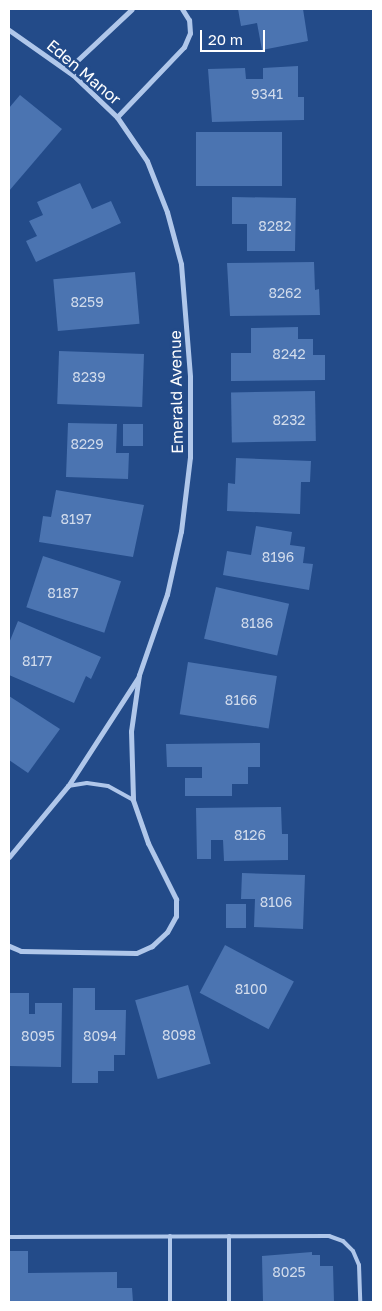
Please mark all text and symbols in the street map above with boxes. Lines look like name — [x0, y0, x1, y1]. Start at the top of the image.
scale bar — [202, 20, 267, 52]
text: 20 m — [208, 30, 243, 48]
street label: Eden Manor — [43, 35, 125, 109]
house number: 9341 — [251, 86, 283, 102]
house number: 8282 — [258, 218, 292, 234]
house number: 8262 — [268, 285, 302, 301]
house number: 8259 — [70, 294, 104, 310]
street label: Emerald Avenue — [165, 330, 187, 454]
house number: 8242 — [272, 346, 306, 362]
house number: 8239 — [72, 369, 106, 385]
house number: 8232 — [273, 412, 305, 428]
house number: 8229 — [70, 436, 104, 452]
house number: 8197 — [60, 511, 92, 527]
house number: 8196 — [262, 549, 294, 565]
house number: 8187 — [47, 585, 79, 601]
house number: 8186 — [241, 615, 273, 631]
house number: 8177 — [22, 653, 52, 669]
house number: 8166 — [225, 692, 257, 708]
house number: 8126 — [234, 827, 266, 843]
house number: 8106 — [260, 894, 292, 910]
house number: 8100 — [235, 981, 267, 997]
house number: 8098 — [162, 1027, 196, 1043]
house number: 8095 — [21, 1028, 55, 1044]
house number: 8094 — [83, 1028, 117, 1044]
house number: 8025 — [272, 1264, 306, 1280]

